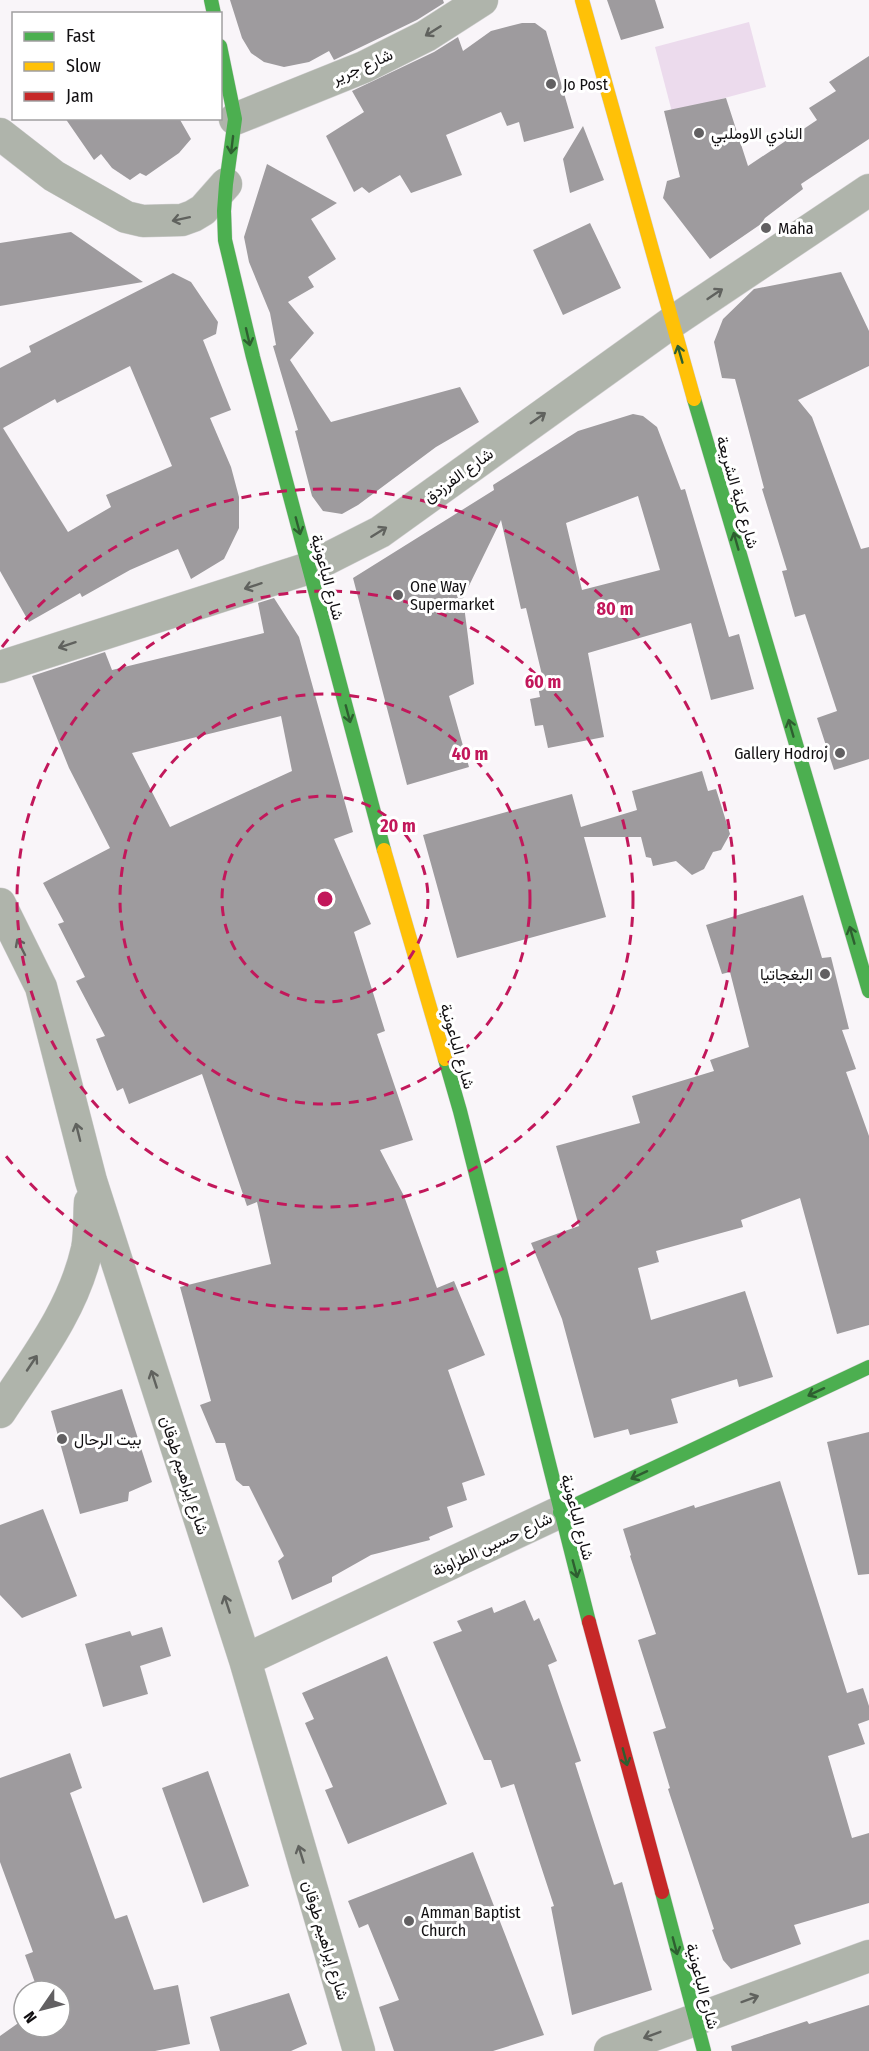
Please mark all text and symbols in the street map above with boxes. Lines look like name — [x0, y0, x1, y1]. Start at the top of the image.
legend — [12, 12, 222, 120]
text: Fast — [66, 25, 95, 47]
one-way arrow — [425, 26, 442, 38]
street label: شارع جرير — [328, 45, 396, 90]
text: Slow — [66, 55, 101, 77]
place label: Jo Post — [563, 75, 609, 94]
marker: Jo Post — [544, 77, 558, 91]
text: Jam — [66, 85, 94, 107]
place label: النادي الاوملبي — [711, 124, 803, 147]
marker: النادي الاوملبي — [692, 126, 706, 140]
one-way arrow — [226, 135, 237, 155]
one-way arrow — [172, 213, 191, 225]
place label: Maha — [778, 219, 814, 238]
marker: Maha — [759, 221, 773, 235]
one-way arrow — [706, 288, 722, 300]
one-way arrow — [243, 327, 254, 346]
one-way arrow — [674, 345, 685, 364]
one-way arrow — [529, 412, 545, 424]
street label: شارع كلية الشريعة — [710, 434, 763, 551]
street label: شارع الفرزدق — [420, 444, 498, 509]
one-way arrow — [292, 516, 304, 535]
one-way arrow — [371, 525, 388, 538]
street label: شارع الباعونية — [305, 532, 348, 623]
one-way arrow — [730, 532, 741, 551]
place label: One Way Supermarket — [410, 577, 495, 614]
one-way arrow — [244, 581, 263, 592]
marker: One Way Supermarket — [391, 588, 405, 602]
text: 80 m — [597, 598, 633, 620]
one-way arrow — [58, 641, 77, 652]
text: 60 m — [525, 671, 561, 693]
one-way arrow — [343, 704, 354, 723]
one-way arrow — [785, 719, 796, 738]
text: 40 m — [452, 743, 488, 765]
place label: Gallery Hodroj — [734, 744, 828, 763]
marker: Gallery Hodroj — [833, 746, 847, 760]
text: 20 m — [379, 815, 416, 837]
centre of rings — [315, 889, 335, 909]
one-way arrow — [846, 926, 857, 945]
one-way arrow — [15, 938, 26, 956]
place label: البغجاتيا — [760, 965, 813, 984]
marker: البغجاتيا — [818, 967, 832, 981]
street label: شارع الباعونية — [434, 1001, 479, 1092]
one-way arrow — [72, 1123, 84, 1142]
one-way arrow — [27, 1355, 39, 1372]
one-way arrow — [148, 1370, 159, 1389]
one-way arrow — [808, 1387, 826, 1399]
street label: شارع إبراهيم طوقان — [154, 1413, 213, 1538]
place label: بيت الرحال — [74, 1430, 142, 1450]
marker: بيت الرحال — [55, 1432, 69, 1446]
one-way arrow — [631, 1469, 649, 1481]
street label: شارع الباعونية — [555, 1472, 598, 1563]
street label: شارع حسين الطراونة — [429, 1508, 556, 1582]
one-way arrow — [569, 1559, 581, 1578]
one-way arrow — [221, 1595, 232, 1614]
one-way arrow — [620, 1747, 631, 1766]
one-way arrow — [295, 1845, 306, 1864]
street label: شارع إبراهيم طوقان — [296, 1878, 353, 2003]
place label: Amman Baptist Church — [421, 1903, 521, 1940]
marker: Amman Baptist Church — [402, 1914, 416, 1928]
one-way arrow — [670, 1936, 681, 1955]
street label: شارع الباعونية — [680, 1941, 723, 2032]
north arrow — [12, 1979, 72, 2039]
one-way arrow — [740, 1993, 758, 2004]
text: N — [20, 2008, 41, 2027]
one-way arrow — [644, 2030, 662, 2041]

